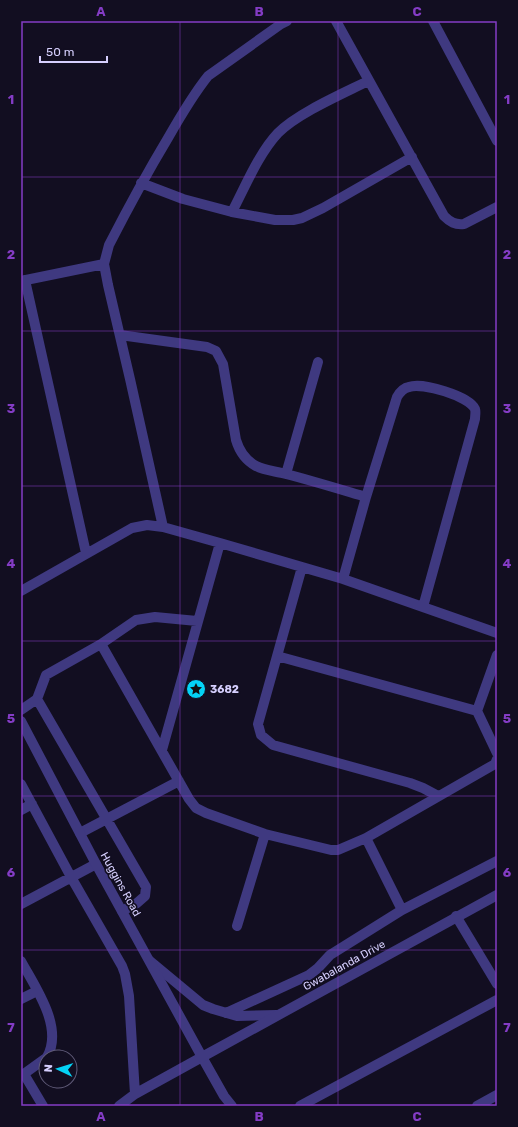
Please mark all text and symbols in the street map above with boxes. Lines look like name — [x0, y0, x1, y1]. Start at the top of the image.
text: A — [96, 4, 106, 19]
text: B — [254, 4, 264, 19]
text: C — [412, 4, 422, 19]
scale bar — [40, 38, 107, 64]
text: 50 m — [46, 45, 74, 59]
text: 1 — [8, 92, 14, 107]
text: 1 — [504, 92, 510, 107]
text: 2 — [7, 247, 15, 262]
text: 2 — [503, 247, 511, 262]
text: 3 — [7, 401, 16, 416]
text: 3 — [503, 401, 512, 416]
text: 4 — [7, 556, 16, 571]
text: 4 — [503, 556, 512, 571]
place icon: 3682 — [185, 678, 207, 700]
place label: 3682 — [210, 683, 239, 696]
text: 5 — [7, 711, 15, 726]
text: 5 — [503, 711, 511, 726]
street label: Huggins Road — [98, 850, 144, 919]
text: 6 — [7, 865, 16, 880]
text: 6 — [503, 865, 512, 880]
street label: Gwabalanda Drive — [301, 937, 388, 993]
text: 7 — [7, 1020, 15, 1035]
text: 7 — [503, 1020, 511, 1035]
north arrow — [38, 1049, 78, 1089]
text: N — [42, 1064, 55, 1073]
text: A — [96, 1109, 106, 1124]
text: B — [254, 1109, 264, 1124]
text: C — [412, 1109, 422, 1124]

